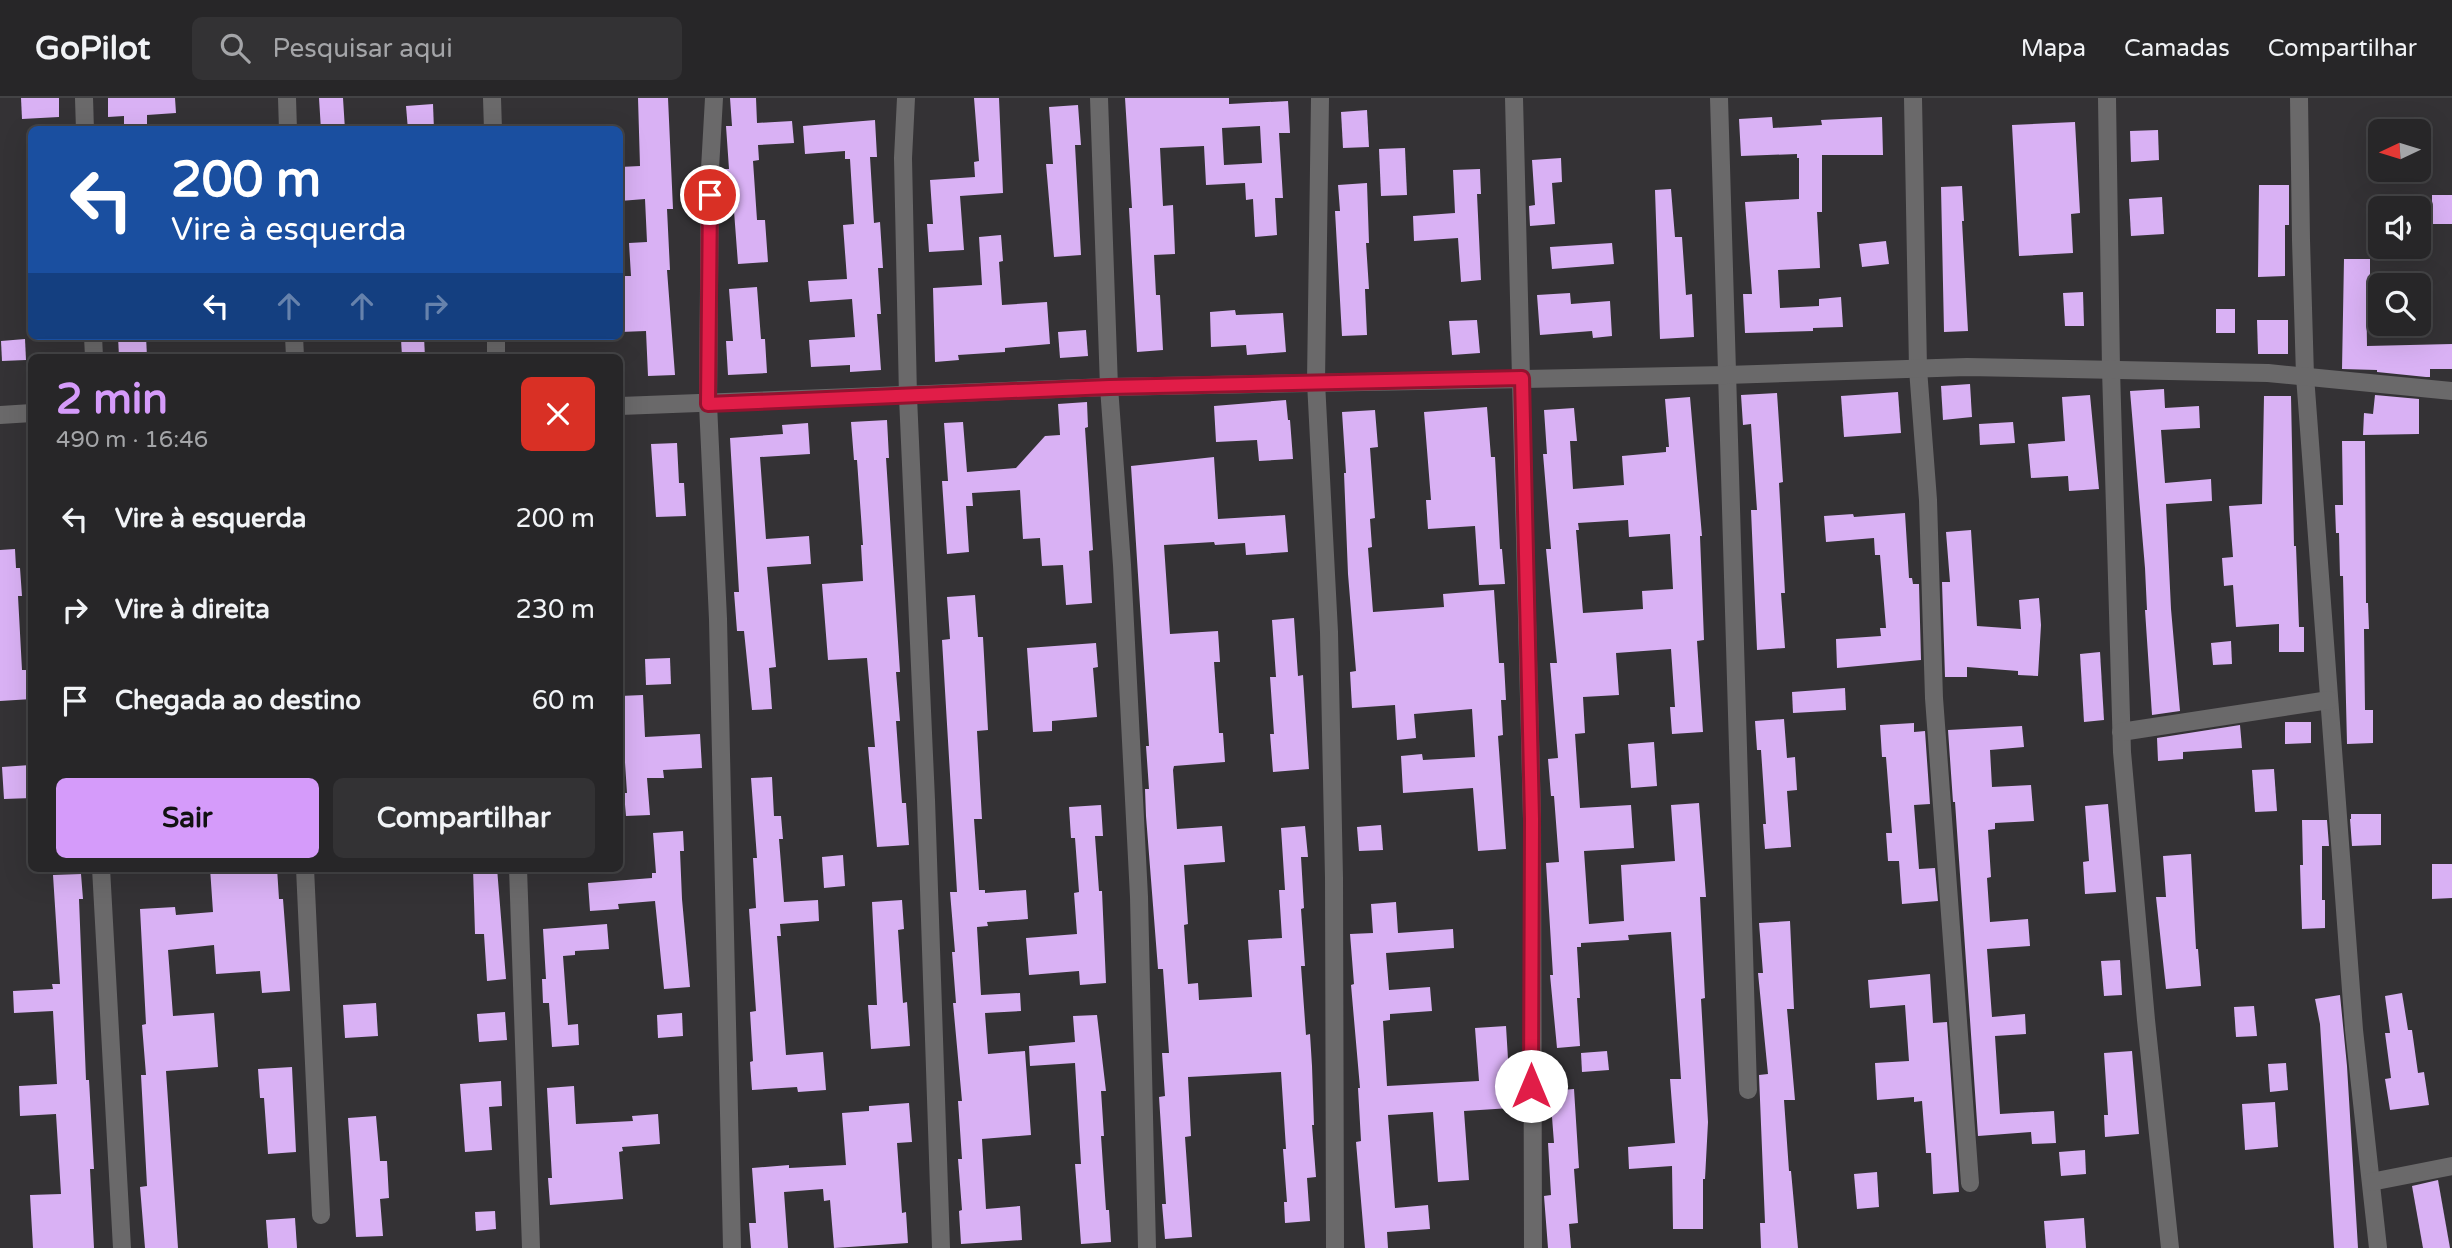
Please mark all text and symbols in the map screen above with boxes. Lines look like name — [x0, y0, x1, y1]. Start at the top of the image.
search box — [192, 17, 682, 80]
text: GoPilot — [35, 29, 150, 68]
icon: search — [216, 29, 254, 67]
text: Pesquisar aqui — [272, 33, 453, 64]
text: Mapa — [2021, 34, 2086, 63]
text: Camadas — [2124, 34, 2230, 63]
text: Compartilhar — [2268, 34, 2417, 63]
north arrow — [2368, 119, 2431, 182]
map controls — [2368, 119, 2431, 336]
text: 200 m — [171, 151, 321, 210]
icon: left — [56, 154, 147, 245]
pin — [680, 165, 740, 225]
icon: arrive — [691, 176, 729, 214]
button: sound — [2368, 196, 2431, 259]
text: Vire à esquerda — [171, 211, 407, 249]
button: search — [2368, 273, 2431, 336]
icon: left — [197, 287, 235, 325]
icon: ahead — [270, 287, 308, 325]
icon: ahead — [343, 287, 381, 325]
icon: right — [416, 287, 454, 325]
text: 2 min — [56, 374, 168, 425]
button: close — [521, 377, 595, 451]
text: 490 m · 16:46 — [56, 426, 208, 454]
icon: left — [56, 500, 94, 538]
text: Vire à esquerda — [115, 503, 306, 534]
text: 200 m — [515, 503, 595, 534]
icon: right — [56, 591, 94, 629]
text: Vire à direita — [115, 594, 270, 625]
text: 230 m — [515, 594, 595, 625]
icon: arrive — [56, 682, 94, 720]
text: Chegada ao destino — [115, 685, 361, 716]
text: 60 m — [532, 685, 595, 716]
button: Sair — [56, 778, 319, 858]
button: Compartilhar — [333, 778, 595, 858]
position arrow — [1494, 1049, 1568, 1123]

